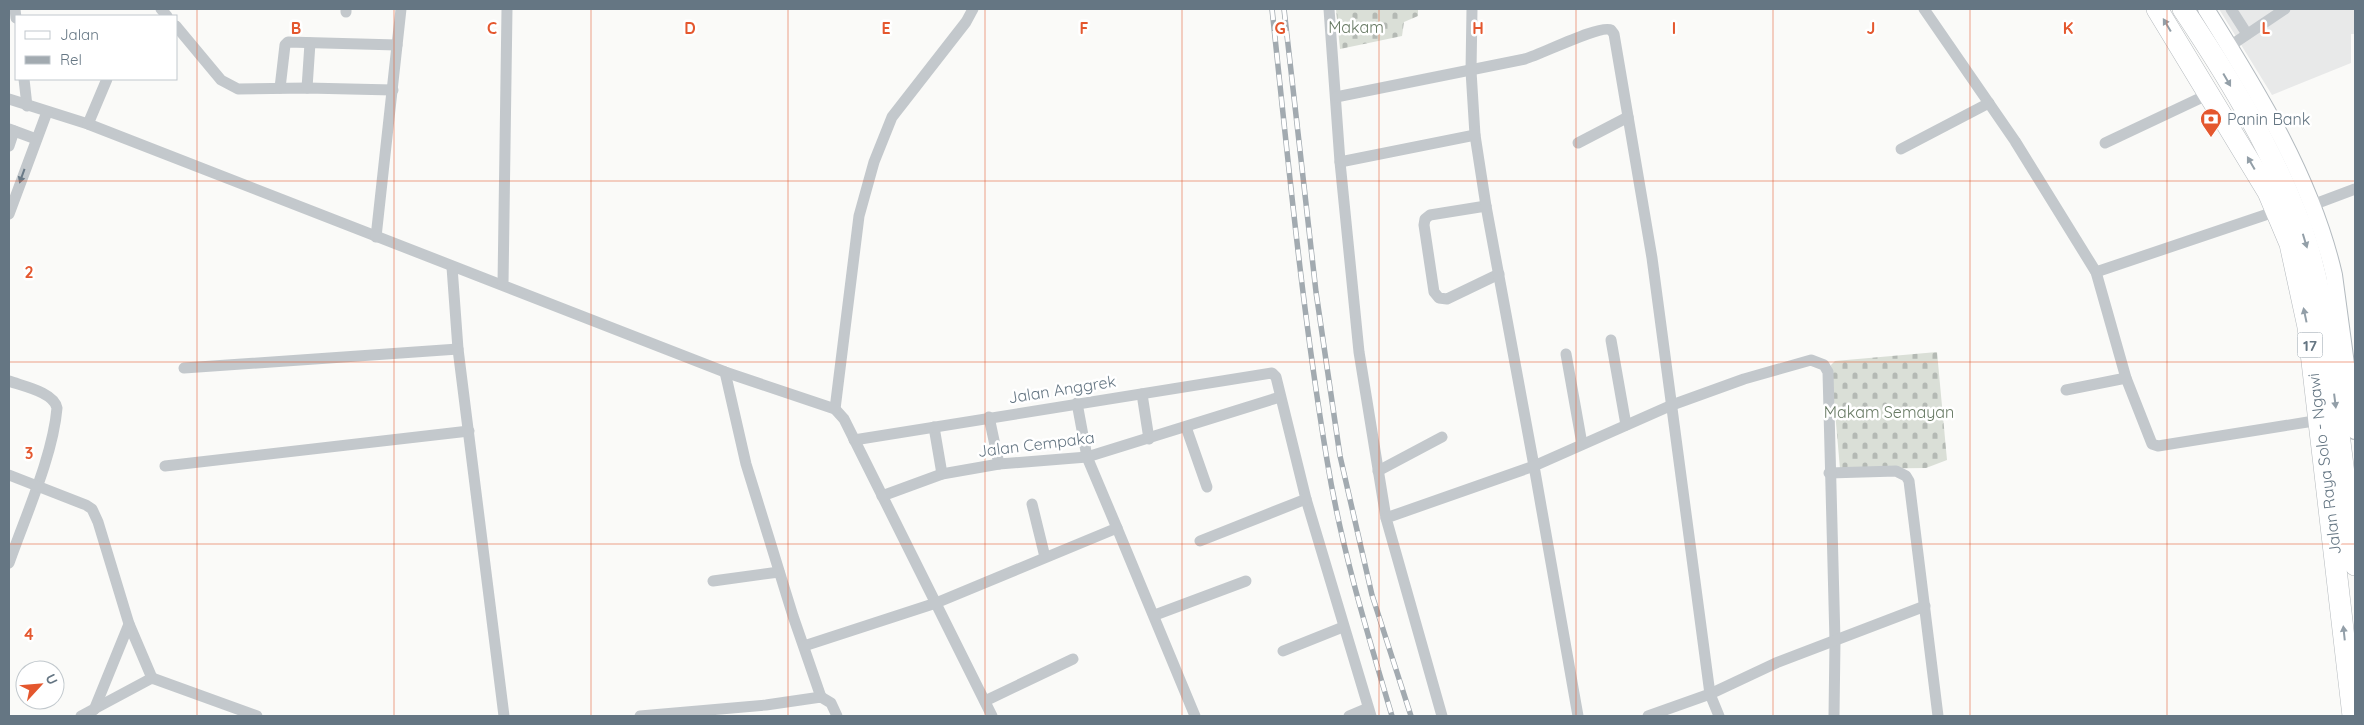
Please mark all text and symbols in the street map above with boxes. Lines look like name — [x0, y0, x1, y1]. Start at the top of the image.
legend — [15, 15, 178, 80]
park label: Makam — [1328, 17, 1384, 37]
text: B — [291, 18, 301, 38]
text: C — [487, 18, 497, 38]
text: D — [684, 18, 696, 38]
text: E — [881, 18, 891, 38]
text: F — [1080, 18, 1089, 38]
text: G — [1274, 18, 1286, 38]
text: H — [1472, 18, 1484, 38]
text: I — [1672, 18, 1676, 38]
text: J — [1867, 18, 1875, 38]
text: K — [2063, 18, 2073, 38]
one-way arrow — [2162, 18, 2171, 31]
text: L — [2262, 18, 2271, 38]
text: Jalan — [60, 25, 99, 44]
text: Rel — [60, 50, 82, 69]
one-way arrow — [2223, 73, 2232, 86]
bank icon: Panin Bank — [2199, 107, 2223, 138]
place label: Panin Bank — [2227, 109, 2310, 129]
one-way arrow — [2247, 157, 2256, 170]
one-way arrow — [18, 169, 25, 184]
one-way arrow — [2302, 234, 2310, 249]
text: 2 — [24, 262, 34, 282]
one-way arrow — [2301, 308, 2309, 323]
road number: 17 — [2298, 332, 2322, 358]
street label: Jalan Anggrek — [1007, 371, 1117, 407]
street label: Jalan Raya Solo - Ngawi — [2303, 372, 2345, 556]
one-way arrow — [2331, 393, 2339, 409]
park label: Makam Semayan — [1824, 402, 1954, 422]
street label: Jalan Cempaka — [976, 427, 1096, 461]
text: 3 — [25, 443, 33, 463]
text: 4 — [24, 624, 34, 644]
one-way arrow — [2340, 625, 2348, 641]
north arrow — [15, 660, 65, 710]
text: U — [41, 671, 62, 688]

